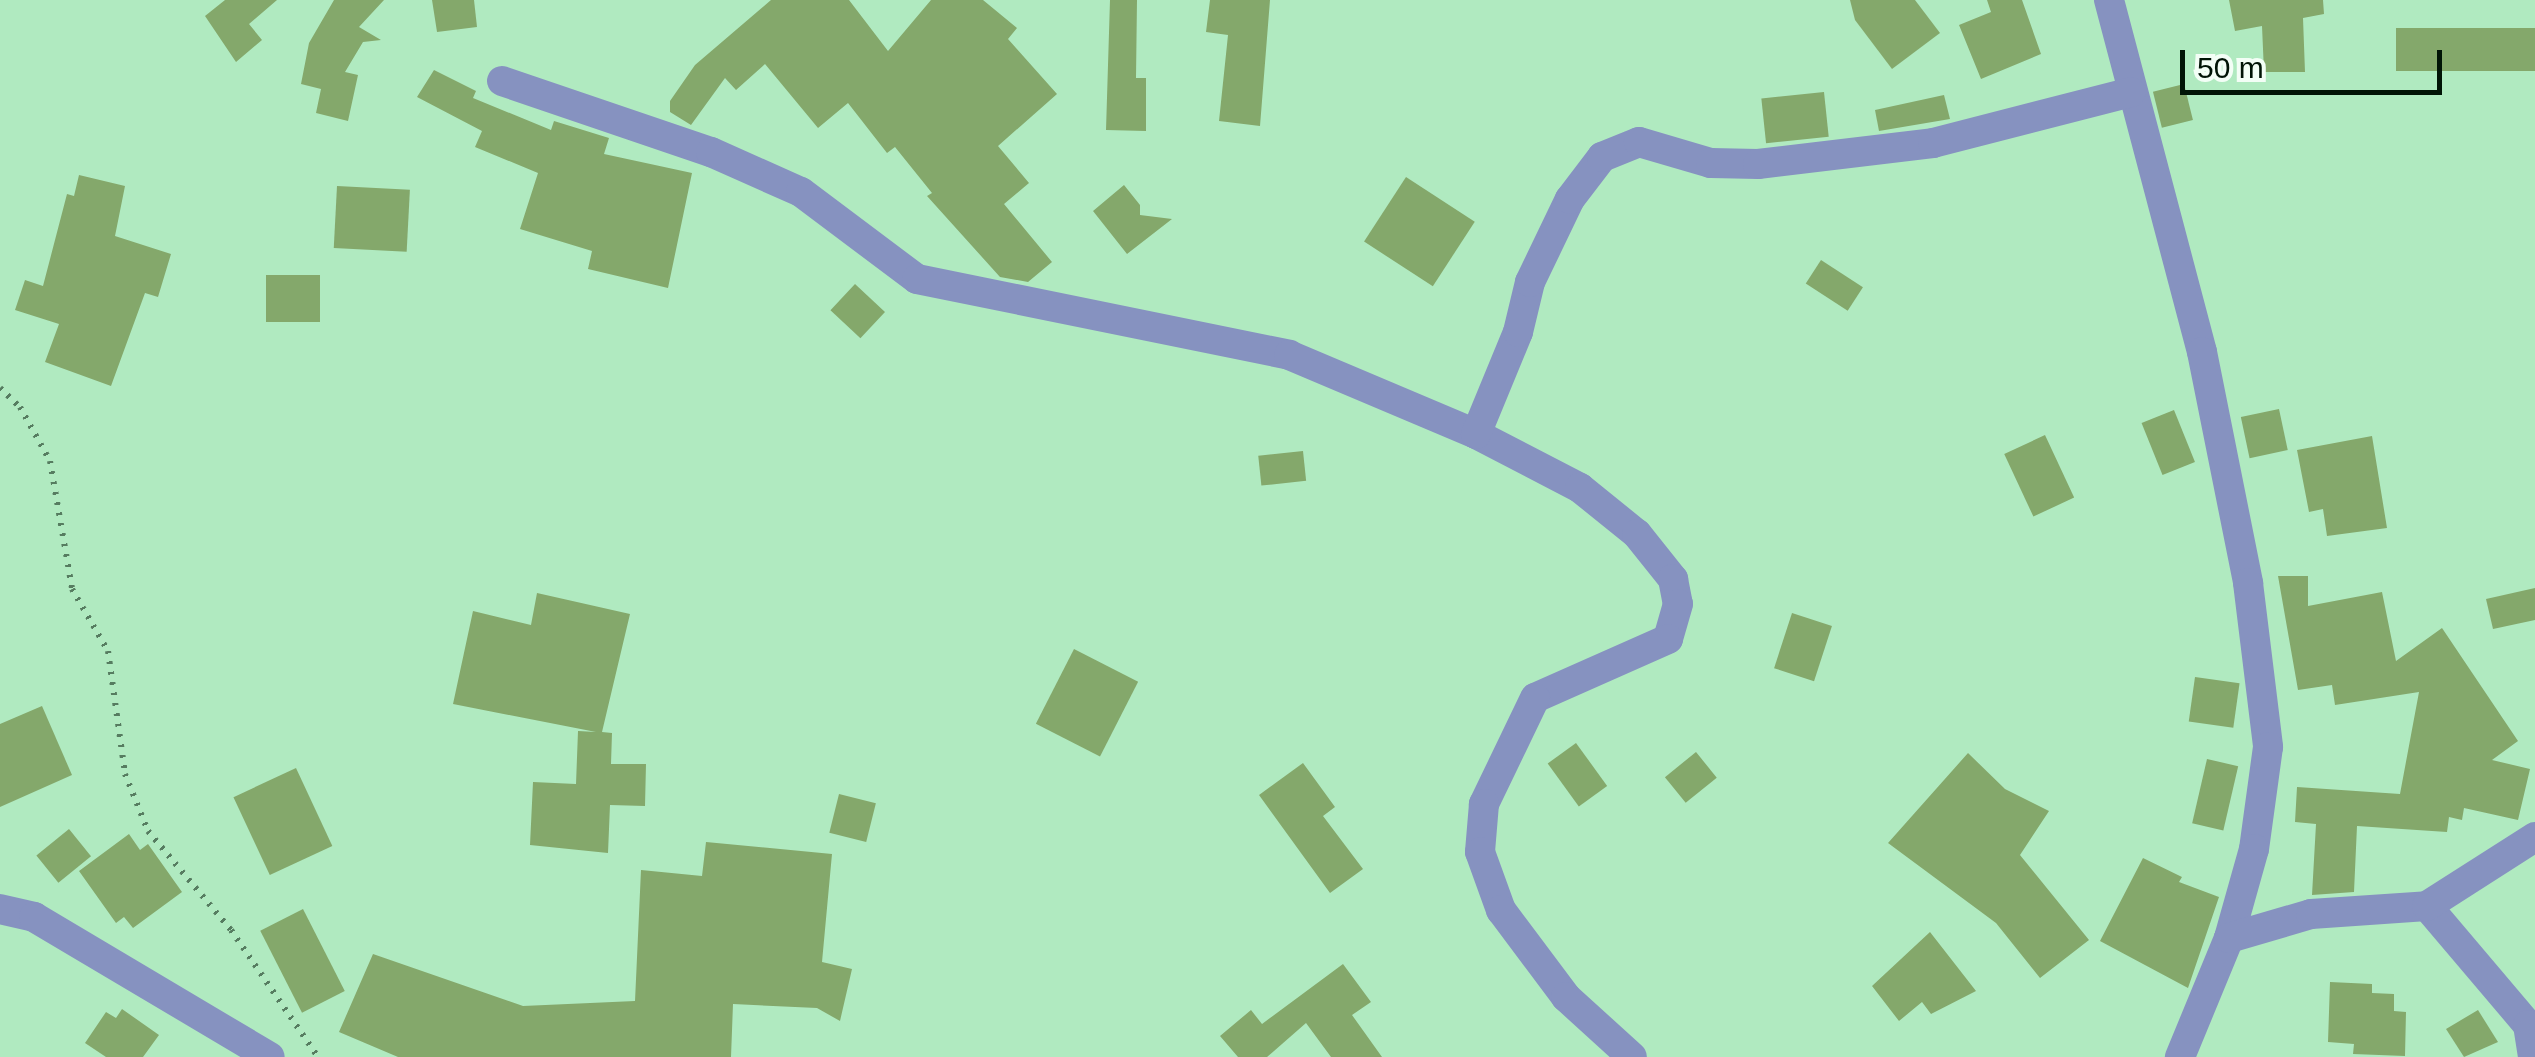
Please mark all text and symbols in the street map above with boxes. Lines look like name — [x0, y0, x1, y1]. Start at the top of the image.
scale bar — [2185, 30, 2448, 92]
text: 50 m — [2197, 51, 2264, 84]

